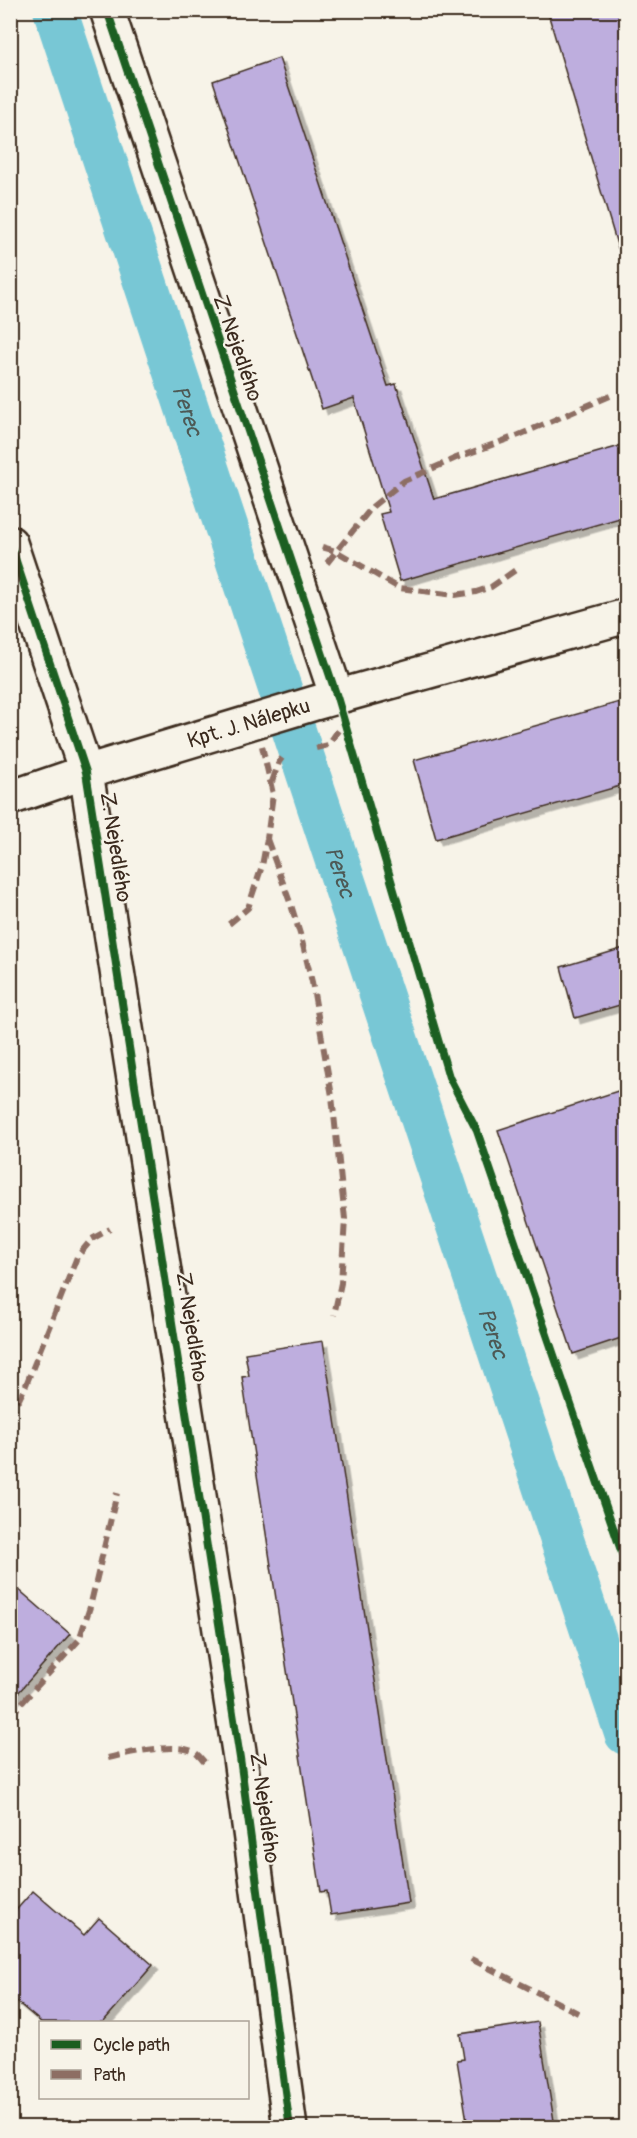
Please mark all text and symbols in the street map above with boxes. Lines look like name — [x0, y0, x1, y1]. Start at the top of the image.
street label: Z. Nejedlého — [207, 291, 268, 405]
water label: Perec — [165, 382, 209, 442]
street label: Kpt. J. Nálepku — [184, 692, 313, 755]
street label: Z. Nejedlého — [94, 790, 138, 904]
water label: Perec — [318, 843, 362, 903]
street label: Z. Nejedlého — [170, 1270, 214, 1384]
water label: Perec — [471, 1304, 515, 1365]
street label: Z. Nejedlého — [243, 1751, 286, 1865]
legend — [39, 2021, 249, 2099]
text: Cycle path — [93, 2034, 170, 2057]
text: Path — [93, 2064, 126, 2087]

